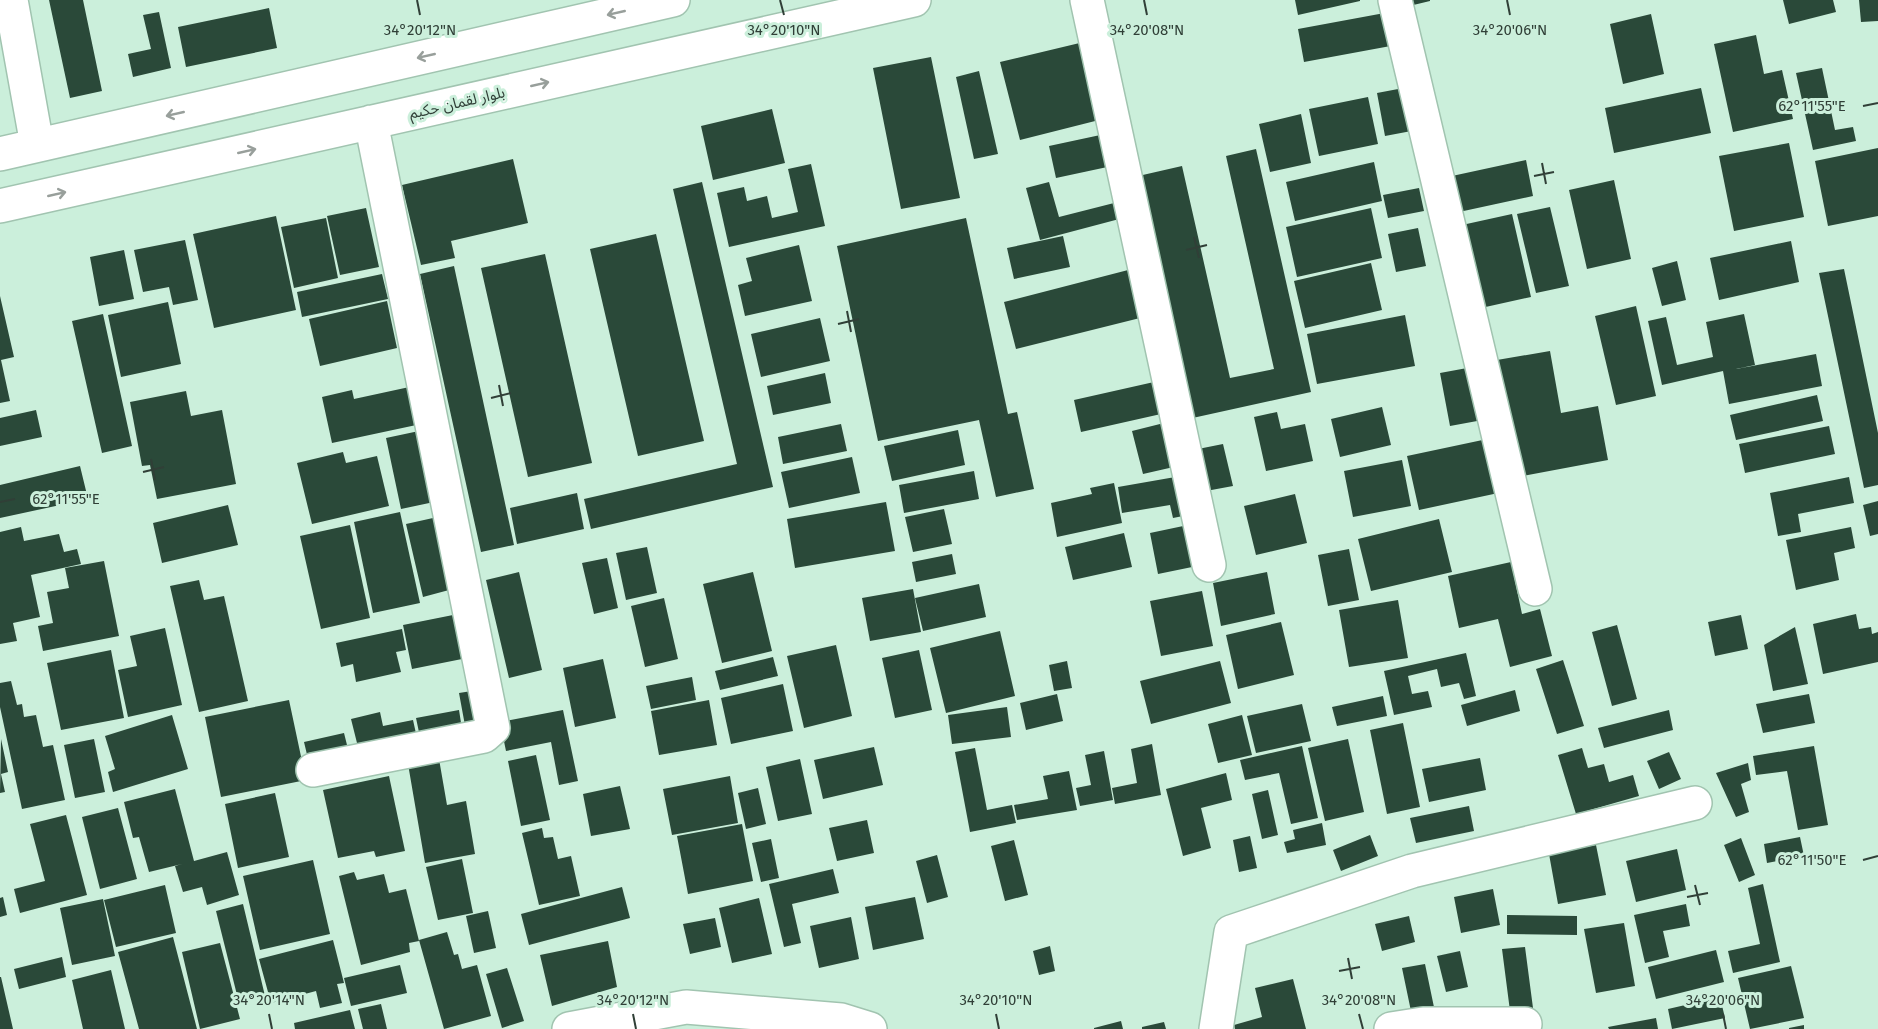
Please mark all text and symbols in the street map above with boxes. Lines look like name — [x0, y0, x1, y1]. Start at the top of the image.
one-way arrow — [607, 8, 627, 19]
text: 34°20'12"N — [384, 21, 456, 39]
text: 34°20'10"N — [747, 21, 821, 39]
text: 34°20'08"N — [1110, 21, 1184, 39]
text: 34°20'06"N — [1473, 21, 1547, 39]
one-way arrow — [417, 51, 436, 63]
one-way arrow — [530, 78, 549, 90]
street label: بلوار لقمان حکیم — [407, 83, 507, 125]
text: 62°11'55"E — [1778, 97, 1846, 115]
one-way arrow — [165, 108, 184, 120]
one-way arrow — [237, 144, 256, 156]
one-way arrow — [47, 187, 66, 199]
text: 62°11'55"E — [32, 490, 100, 508]
text: 62°11'50"E — [1778, 851, 1846, 869]
text: 34°20'14"N — [233, 991, 305, 1009]
text: 34°20'12"N — [597, 991, 669, 1009]
text: 34°20'10"N — [959, 991, 1033, 1009]
text: 34°20'08"N — [1322, 991, 1396, 1009]
text: 34°20'06"N — [1686, 991, 1760, 1009]

